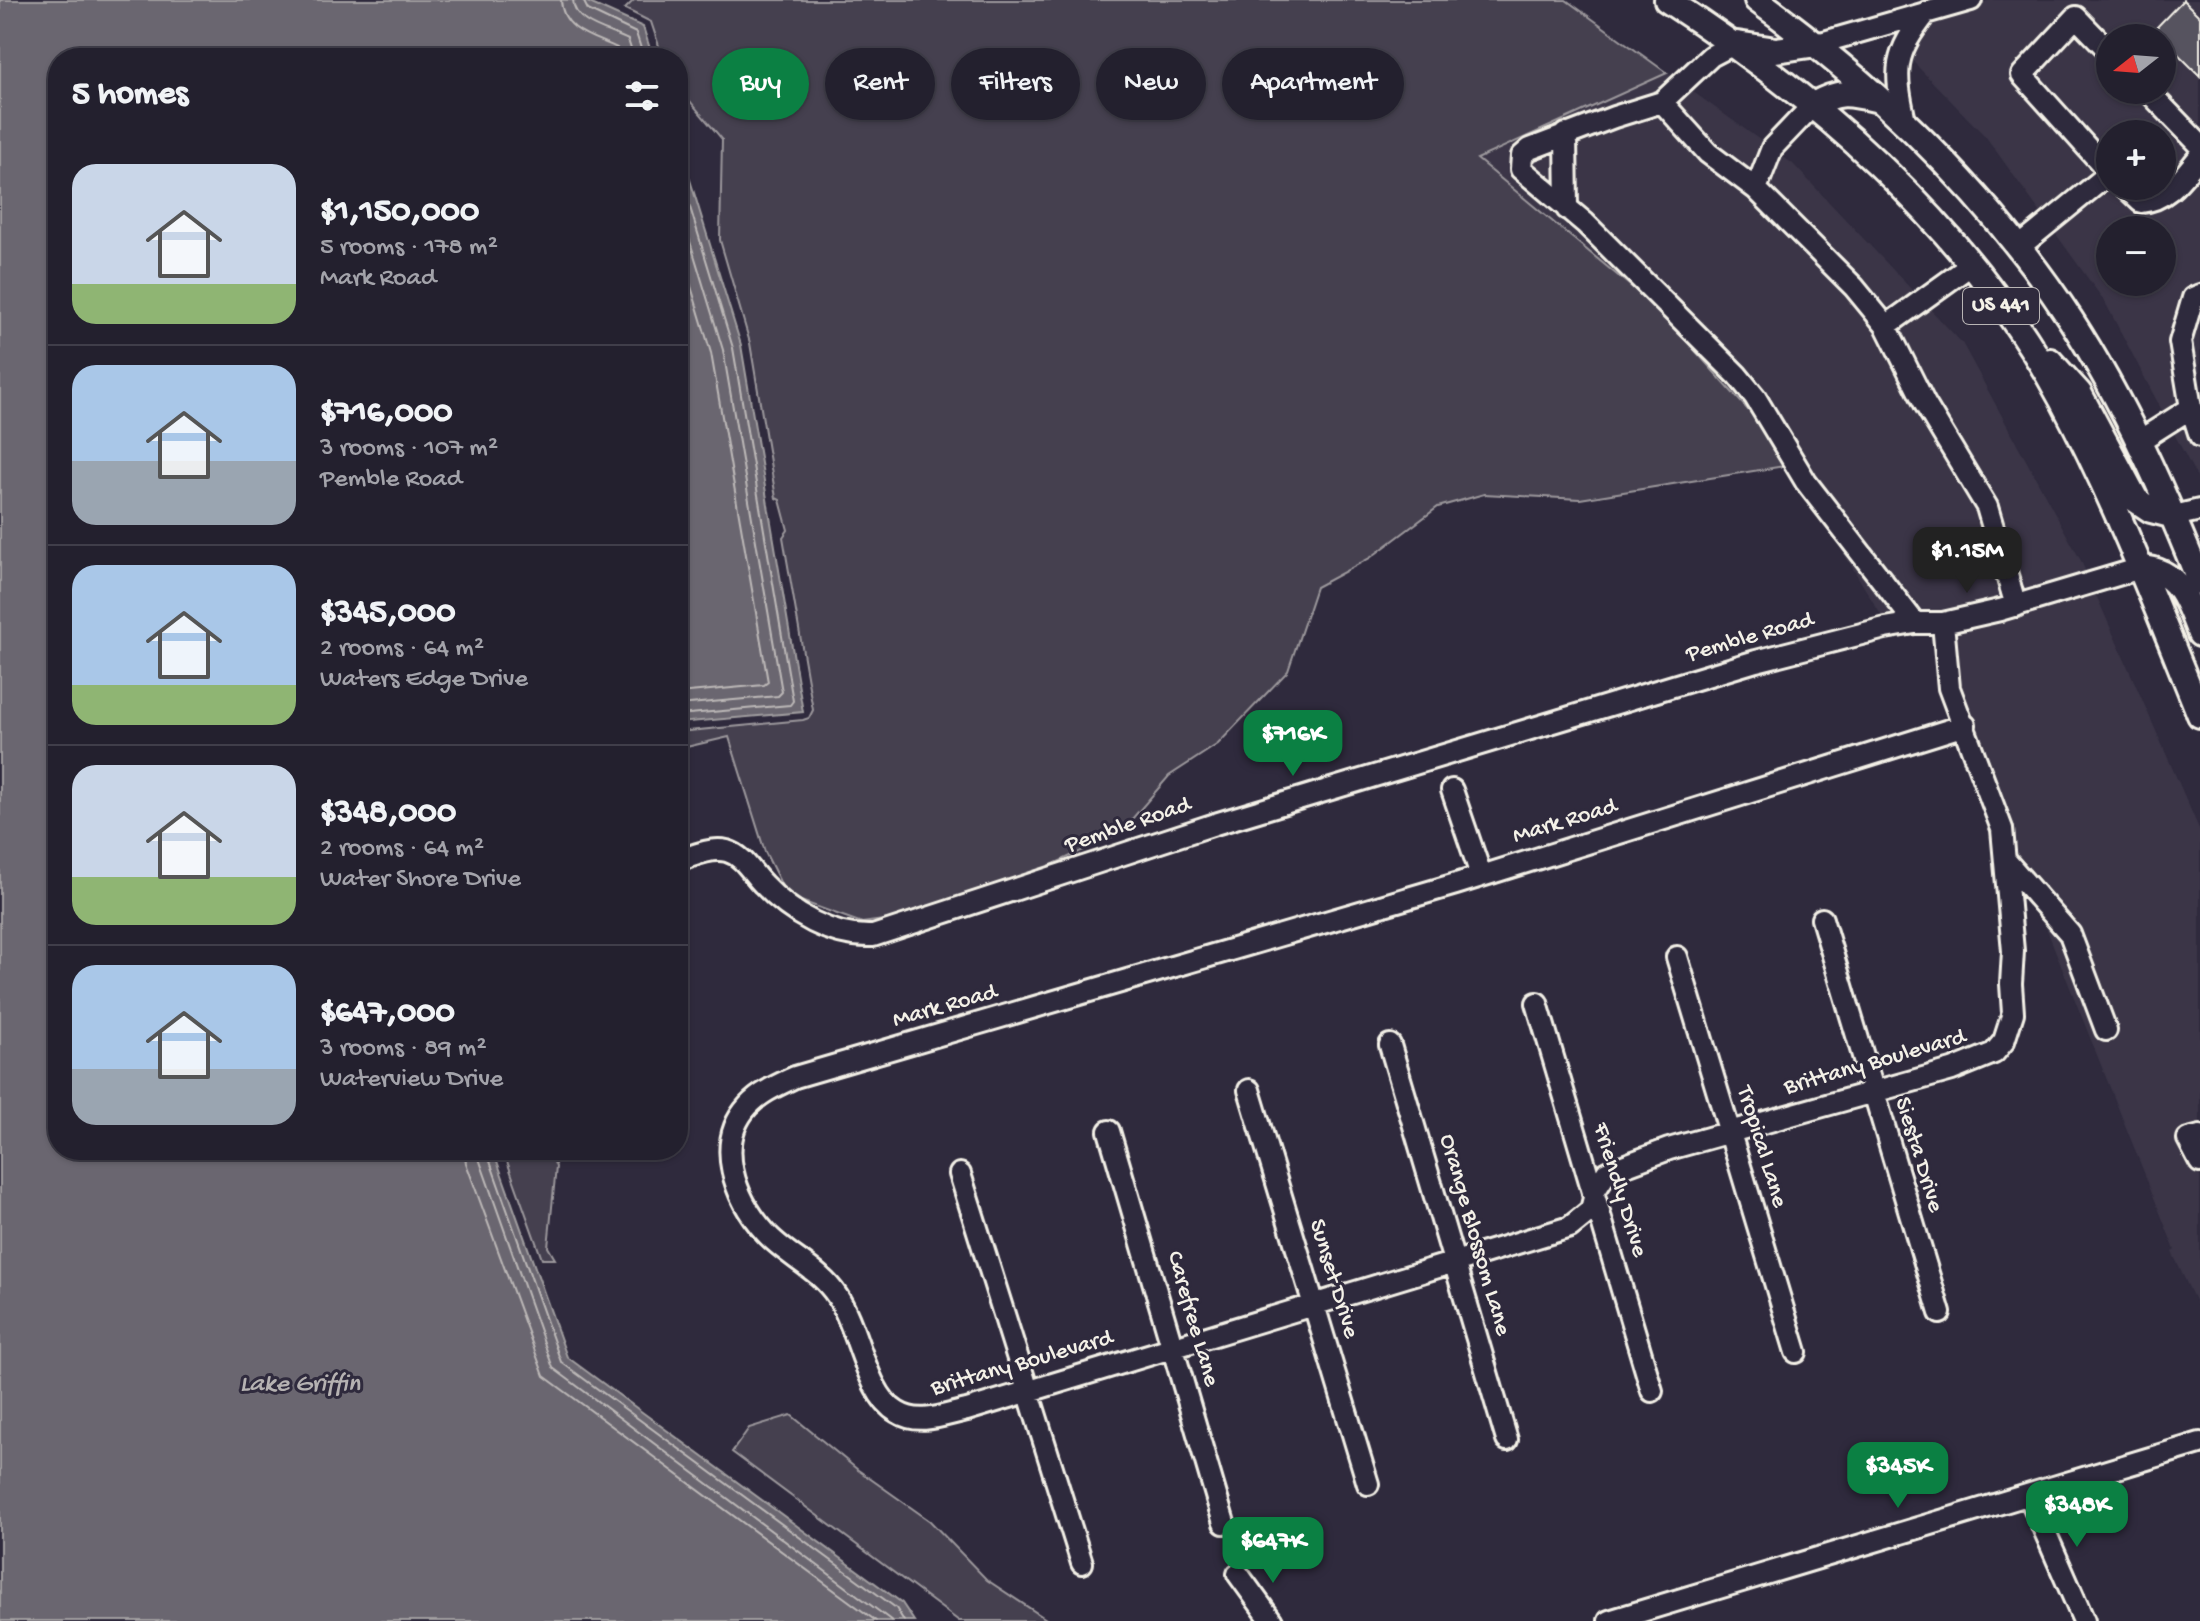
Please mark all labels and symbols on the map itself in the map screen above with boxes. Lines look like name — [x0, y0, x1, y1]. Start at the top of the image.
north arrow — [2096, 24, 2176, 104]
road number: US 441 — [1963, 288, 2039, 324]
pin: $1.15M — [1902, 527, 2032, 595]
street label: Pemble Road — [1682, 605, 1819, 670]
pin: $716K — [1237, 710, 1349, 778]
street label: Pemble Road — [1060, 790, 1197, 861]
street label: Mark Road — [1509, 792, 1622, 852]
street label: Mark Road — [889, 978, 1002, 1036]
street label: Brittany Boulevard — [1780, 1023, 1971, 1103]
street label: Tropical Lane — [1728, 1081, 1793, 1212]
street label: Siesta Drive — [1887, 1094, 1949, 1217]
street label: Friendly Drive — [1585, 1118, 1653, 1261]
street label: Orange Blossom Lane — [1431, 1131, 1517, 1340]
street label: Sunset Drive — [1301, 1216, 1365, 1343]
street label: Carefree Lane — [1159, 1248, 1225, 1391]
street label: Brittany Boulevard — [927, 1324, 1118, 1404]
water label: Lake Griffin — [240, 1370, 361, 1401]
pin: $345K — [1842, 1442, 1954, 1510]
pin: $348K — [2021, 1481, 2133, 1549]
pin: $647K — [1217, 1517, 1329, 1585]

